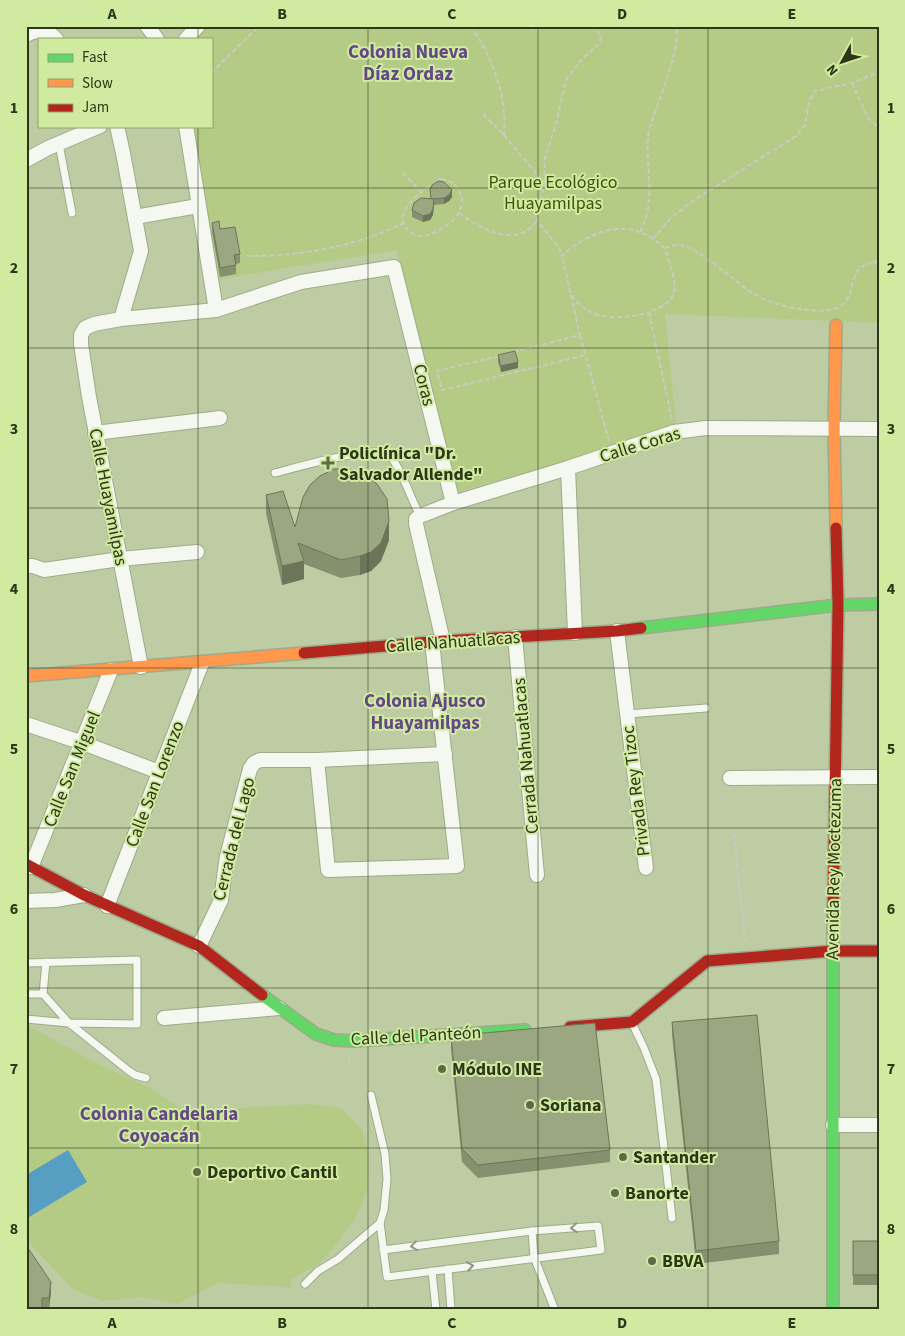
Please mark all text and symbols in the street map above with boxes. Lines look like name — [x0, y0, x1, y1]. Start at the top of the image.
text: A — [106, 3, 117, 25]
text: B — [277, 3, 287, 25]
text: C — [447, 3, 457, 25]
text: D — [617, 3, 627, 25]
text: E — [788, 3, 796, 25]
legend — [38, 38, 212, 128]
north arrow — [818, 38, 868, 88]
district label: Colonia Nueva Díaz Ordaz — [348, 39, 468, 88]
text: Fast — [82, 47, 108, 68]
text: N — [822, 60, 843, 80]
text: Slow — [82, 73, 113, 94]
text: 1 — [10, 97, 18, 119]
text: Jam — [82, 97, 109, 118]
text: 1 — [887, 97, 895, 119]
park label: Parque Ecológico Huayamilpas — [488, 170, 618, 216]
text: 2 — [10, 257, 18, 279]
text: 2 — [887, 257, 895, 279]
street label: Coras — [407, 361, 441, 409]
text: 3 — [10, 418, 18, 440]
text: 3 — [887, 418, 895, 440]
street label: Calle Coras — [596, 421, 684, 469]
street label: Calle Huayamilpas — [82, 426, 134, 568]
place label: Policlínica "Dr. Salvador Allende" — [339, 441, 483, 487]
marker: Policlínica "Dr. Salvador Allende" — [321, 456, 335, 470]
text: 4 — [10, 578, 19, 600]
text: 4 — [887, 578, 896, 600]
street label: Calle Nahuatlacas — [385, 625, 521, 659]
street label: Cerrada Nahuatlacas — [507, 677, 545, 835]
district label: Colonia Ajusco Huayamilpas — [364, 688, 486, 737]
street label: Calle San Miguel — [37, 707, 107, 831]
street label: Calle San Lorenzo — [119, 717, 191, 851]
street label: Privada Rey Tizoc — [616, 724, 656, 858]
text: 5 — [10, 738, 18, 760]
text: 5 — [887, 738, 895, 760]
street label: Cerrada del Lago — [207, 775, 261, 903]
street label: Avenida Rey Moctezuma — [820, 778, 848, 960]
text: 6 — [10, 898, 18, 920]
text: 6 — [887, 898, 895, 920]
street label: Calle del Panteón — [350, 1020, 482, 1052]
place label: Módulo INE — [452, 1057, 542, 1082]
text: 7 — [10, 1058, 18, 1080]
text: 7 — [887, 1058, 895, 1080]
marker: Módulo INE — [436, 1063, 448, 1075]
place label: Soriana — [540, 1093, 601, 1118]
marker: Soriana — [524, 1099, 536, 1111]
district label: Colonia Candelaria Coyoacán — [80, 1101, 238, 1150]
place label: Santander — [633, 1145, 717, 1170]
marker: Santander — [617, 1151, 629, 1163]
place label: Deportivo Cantil — [207, 1160, 337, 1185]
marker: Deportivo Cantil — [191, 1166, 203, 1178]
place label: Banorte — [625, 1181, 689, 1206]
marker: Banorte — [609, 1187, 621, 1199]
text: 8 — [10, 1218, 18, 1240]
text: 8 — [887, 1218, 895, 1240]
one-way arrow — [569, 1222, 577, 1233]
one-way arrow — [410, 1240, 418, 1251]
place label: BBVA — [662, 1249, 704, 1274]
marker: BBVA — [646, 1255, 658, 1267]
one-way arrow — [465, 1262, 474, 1272]
text: A — [106, 1312, 117, 1334]
text: B — [277, 1312, 287, 1334]
text: C — [447, 1312, 457, 1334]
text: D — [617, 1312, 627, 1334]
text: E — [788, 1312, 796, 1334]

